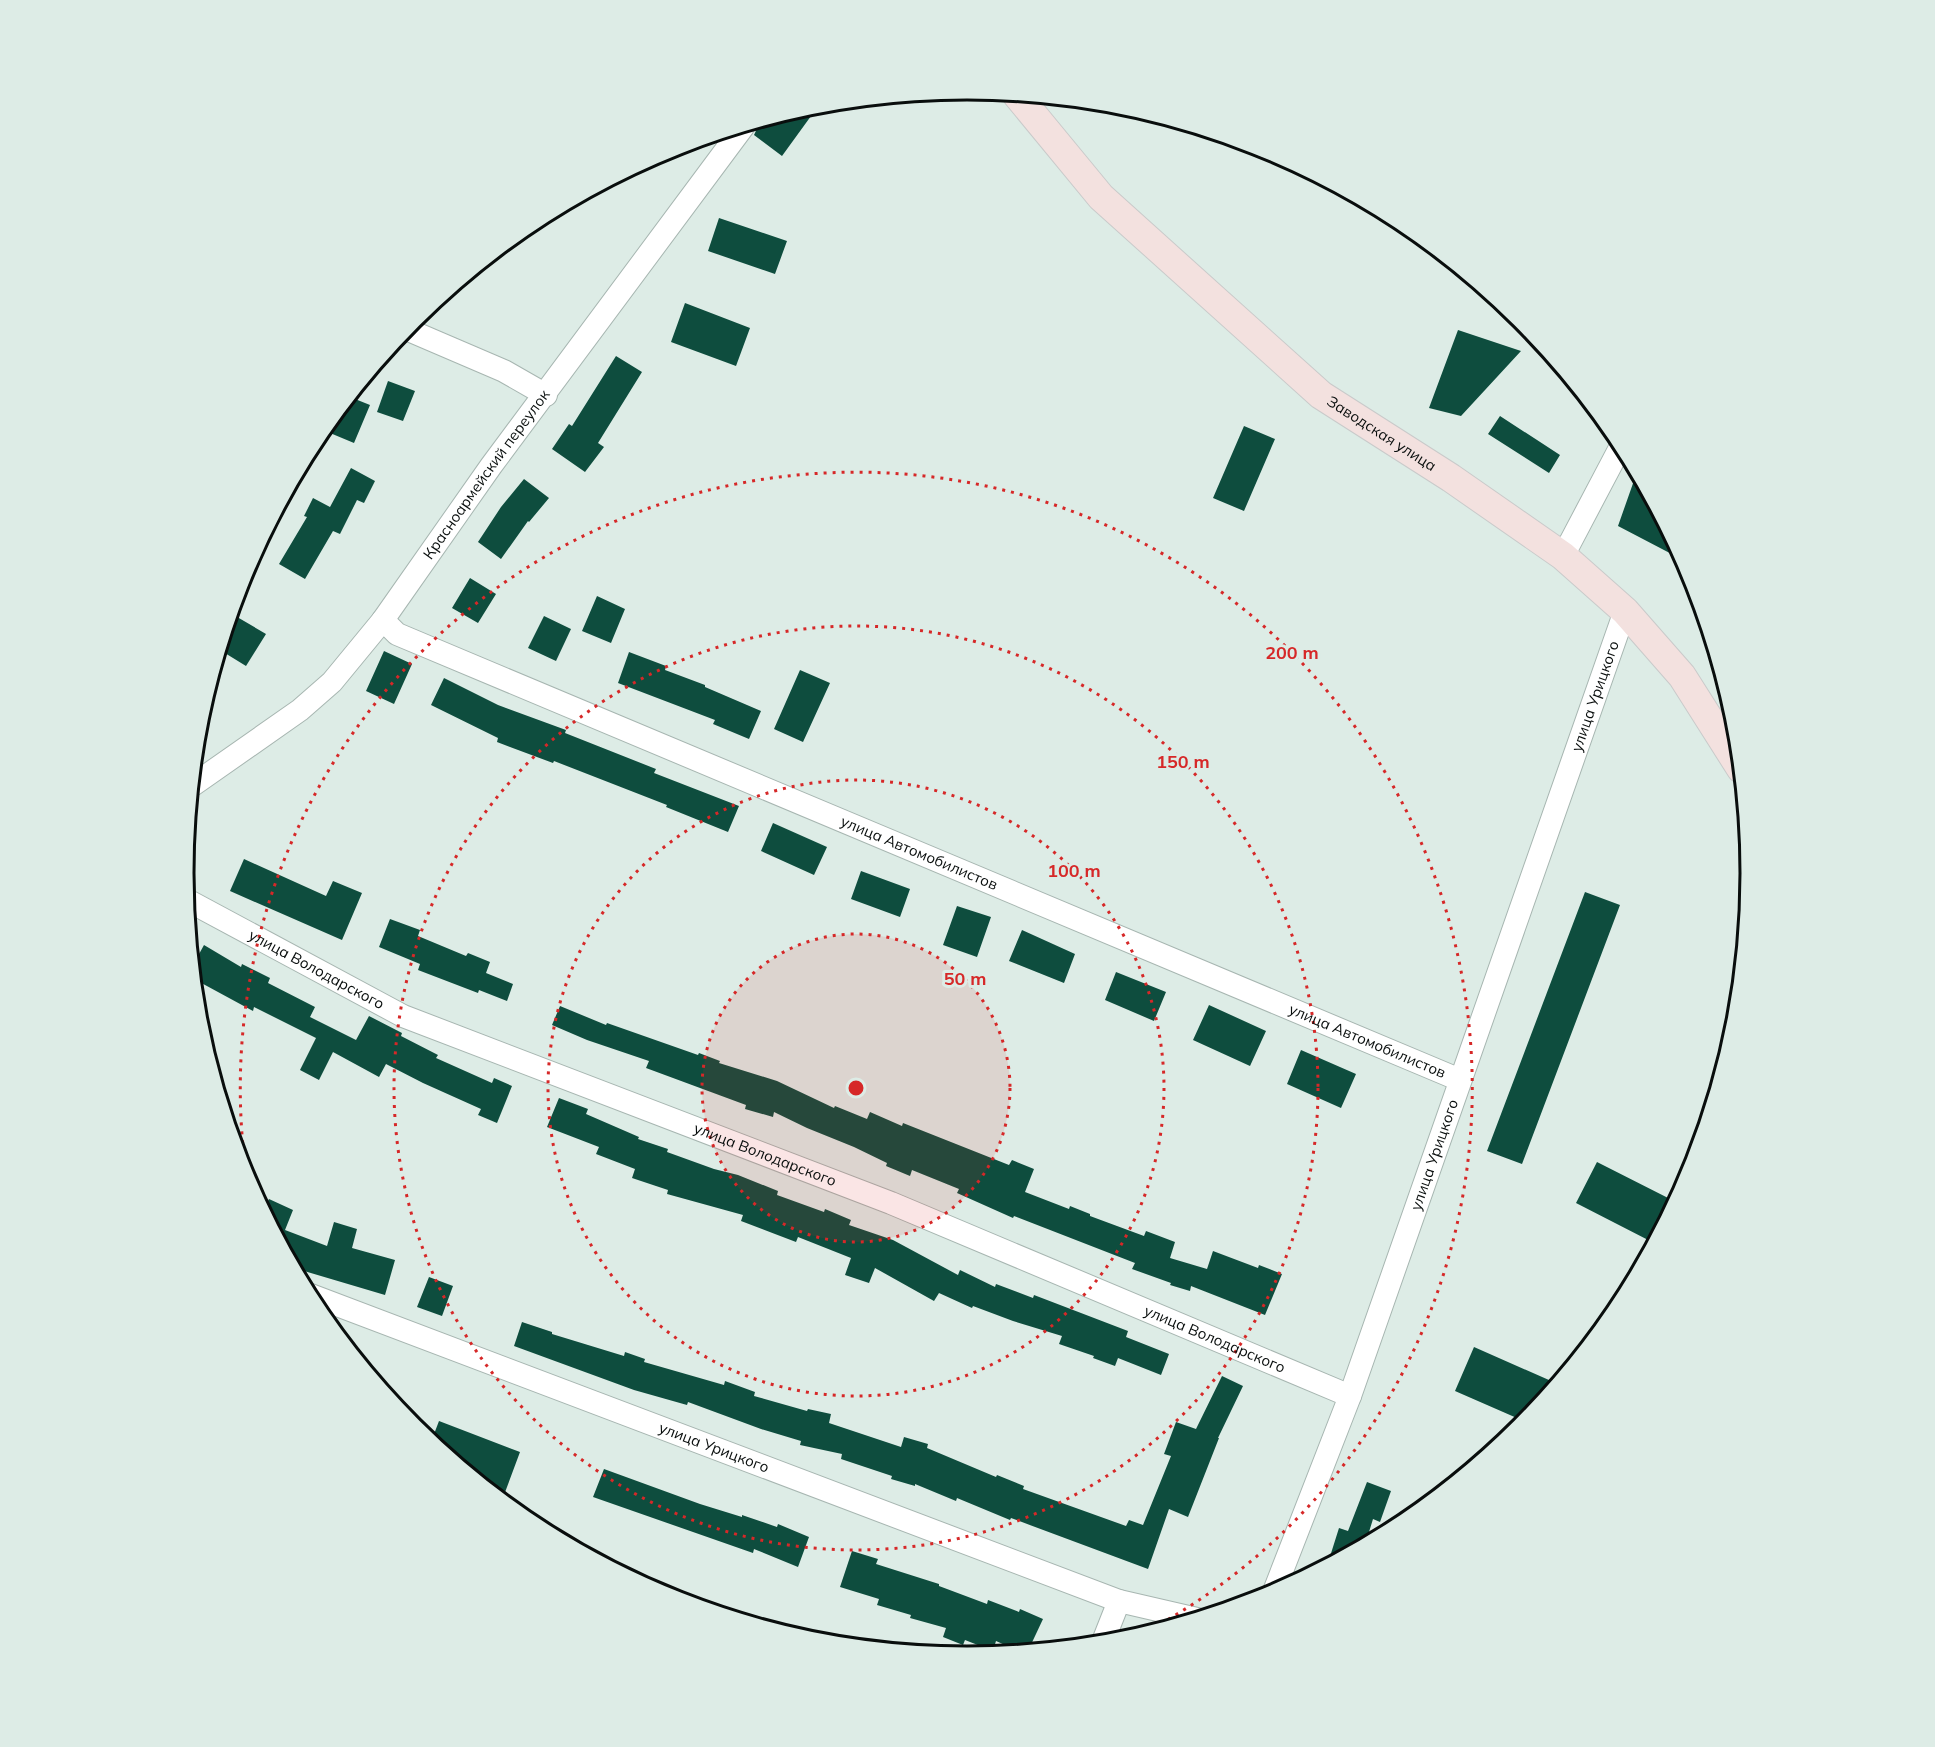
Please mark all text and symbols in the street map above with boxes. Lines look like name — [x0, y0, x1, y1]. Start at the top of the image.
street label: Красноармейский переулок — [419, 385, 554, 563]
street label: Заводская улица — [1324, 391, 1440, 475]
street label: улица Урицкого — [1567, 638, 1623, 754]
text: 200 m — [1265, 641, 1319, 664]
text: 150 m — [1156, 750, 1210, 773]
street label: улица Автомобилистов — [838, 811, 1001, 894]
text: 100 m — [1047, 859, 1101, 882]
street label: улица Володарского — [246, 925, 388, 1013]
text: 50 m — [944, 967, 986, 990]
street label: улица Автомобилистов — [1286, 999, 1449, 1082]
centre of rings — [846, 1078, 866, 1098]
street label: улица Урицкого — [1406, 1097, 1462, 1213]
street label: улица Володарского — [691, 1118, 839, 1190]
street label: улица Володарского — [1142, 1301, 1288, 1377]
street label: улица Урицкого — [656, 1418, 772, 1477]

